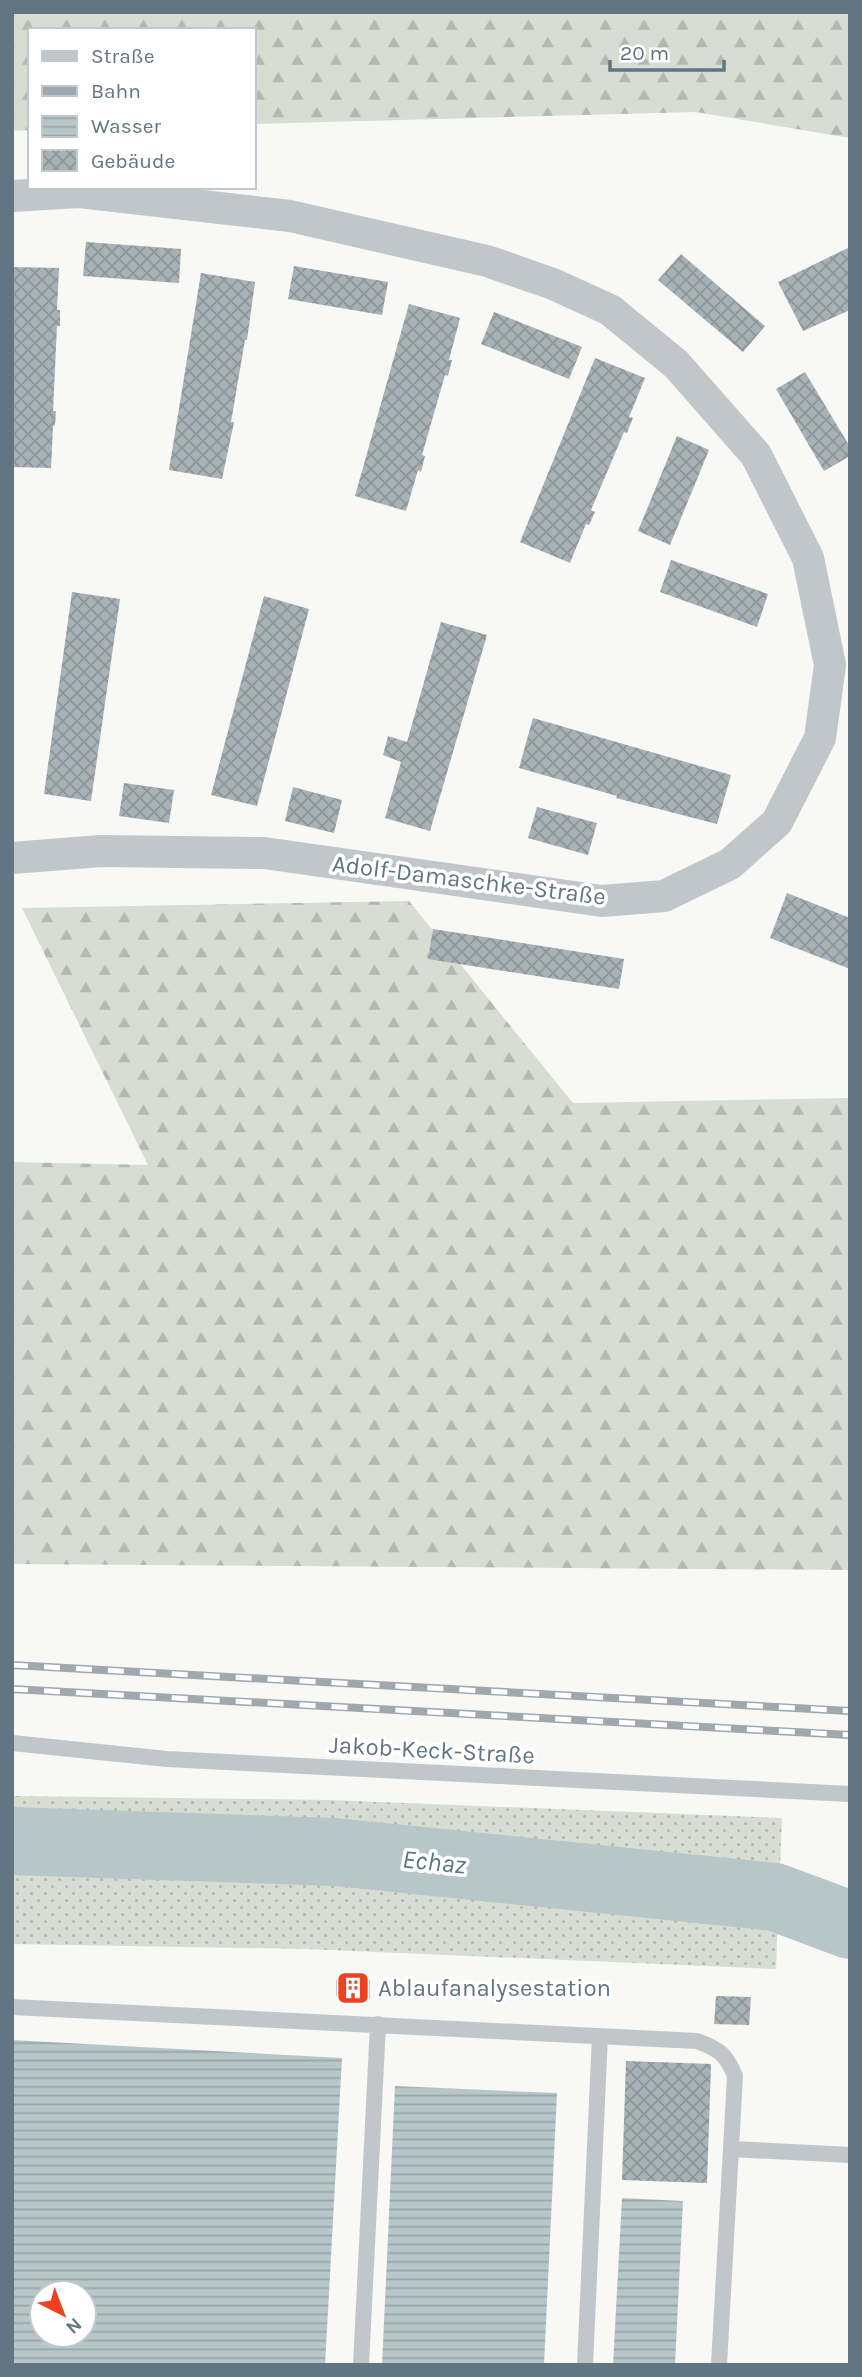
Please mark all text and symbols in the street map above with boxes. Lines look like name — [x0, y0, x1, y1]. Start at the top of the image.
legend — [28, 28, 256, 189]
scale bar — [610, 28, 724, 72]
text: 20 m — [620, 41, 669, 65]
text: Straße — [91, 44, 154, 68]
text: Bahn — [91, 79, 141, 103]
text: Wasser — [91, 114, 162, 138]
text: Gebäude — [91, 149, 175, 173]
street label: Adolf-Damaschke-Straße — [331, 849, 607, 911]
street label: Jakob-Keck-Straße — [329, 1731, 535, 1769]
water label: Echaz — [401, 1843, 468, 1881]
building icon: Ablaufanalysestation — [334, 1969, 372, 2007]
place label: Ablaufanalysestation — [378, 1974, 611, 2002]
north arrow — [28, 2279, 98, 2349]
text: N — [61, 2313, 86, 2339]

